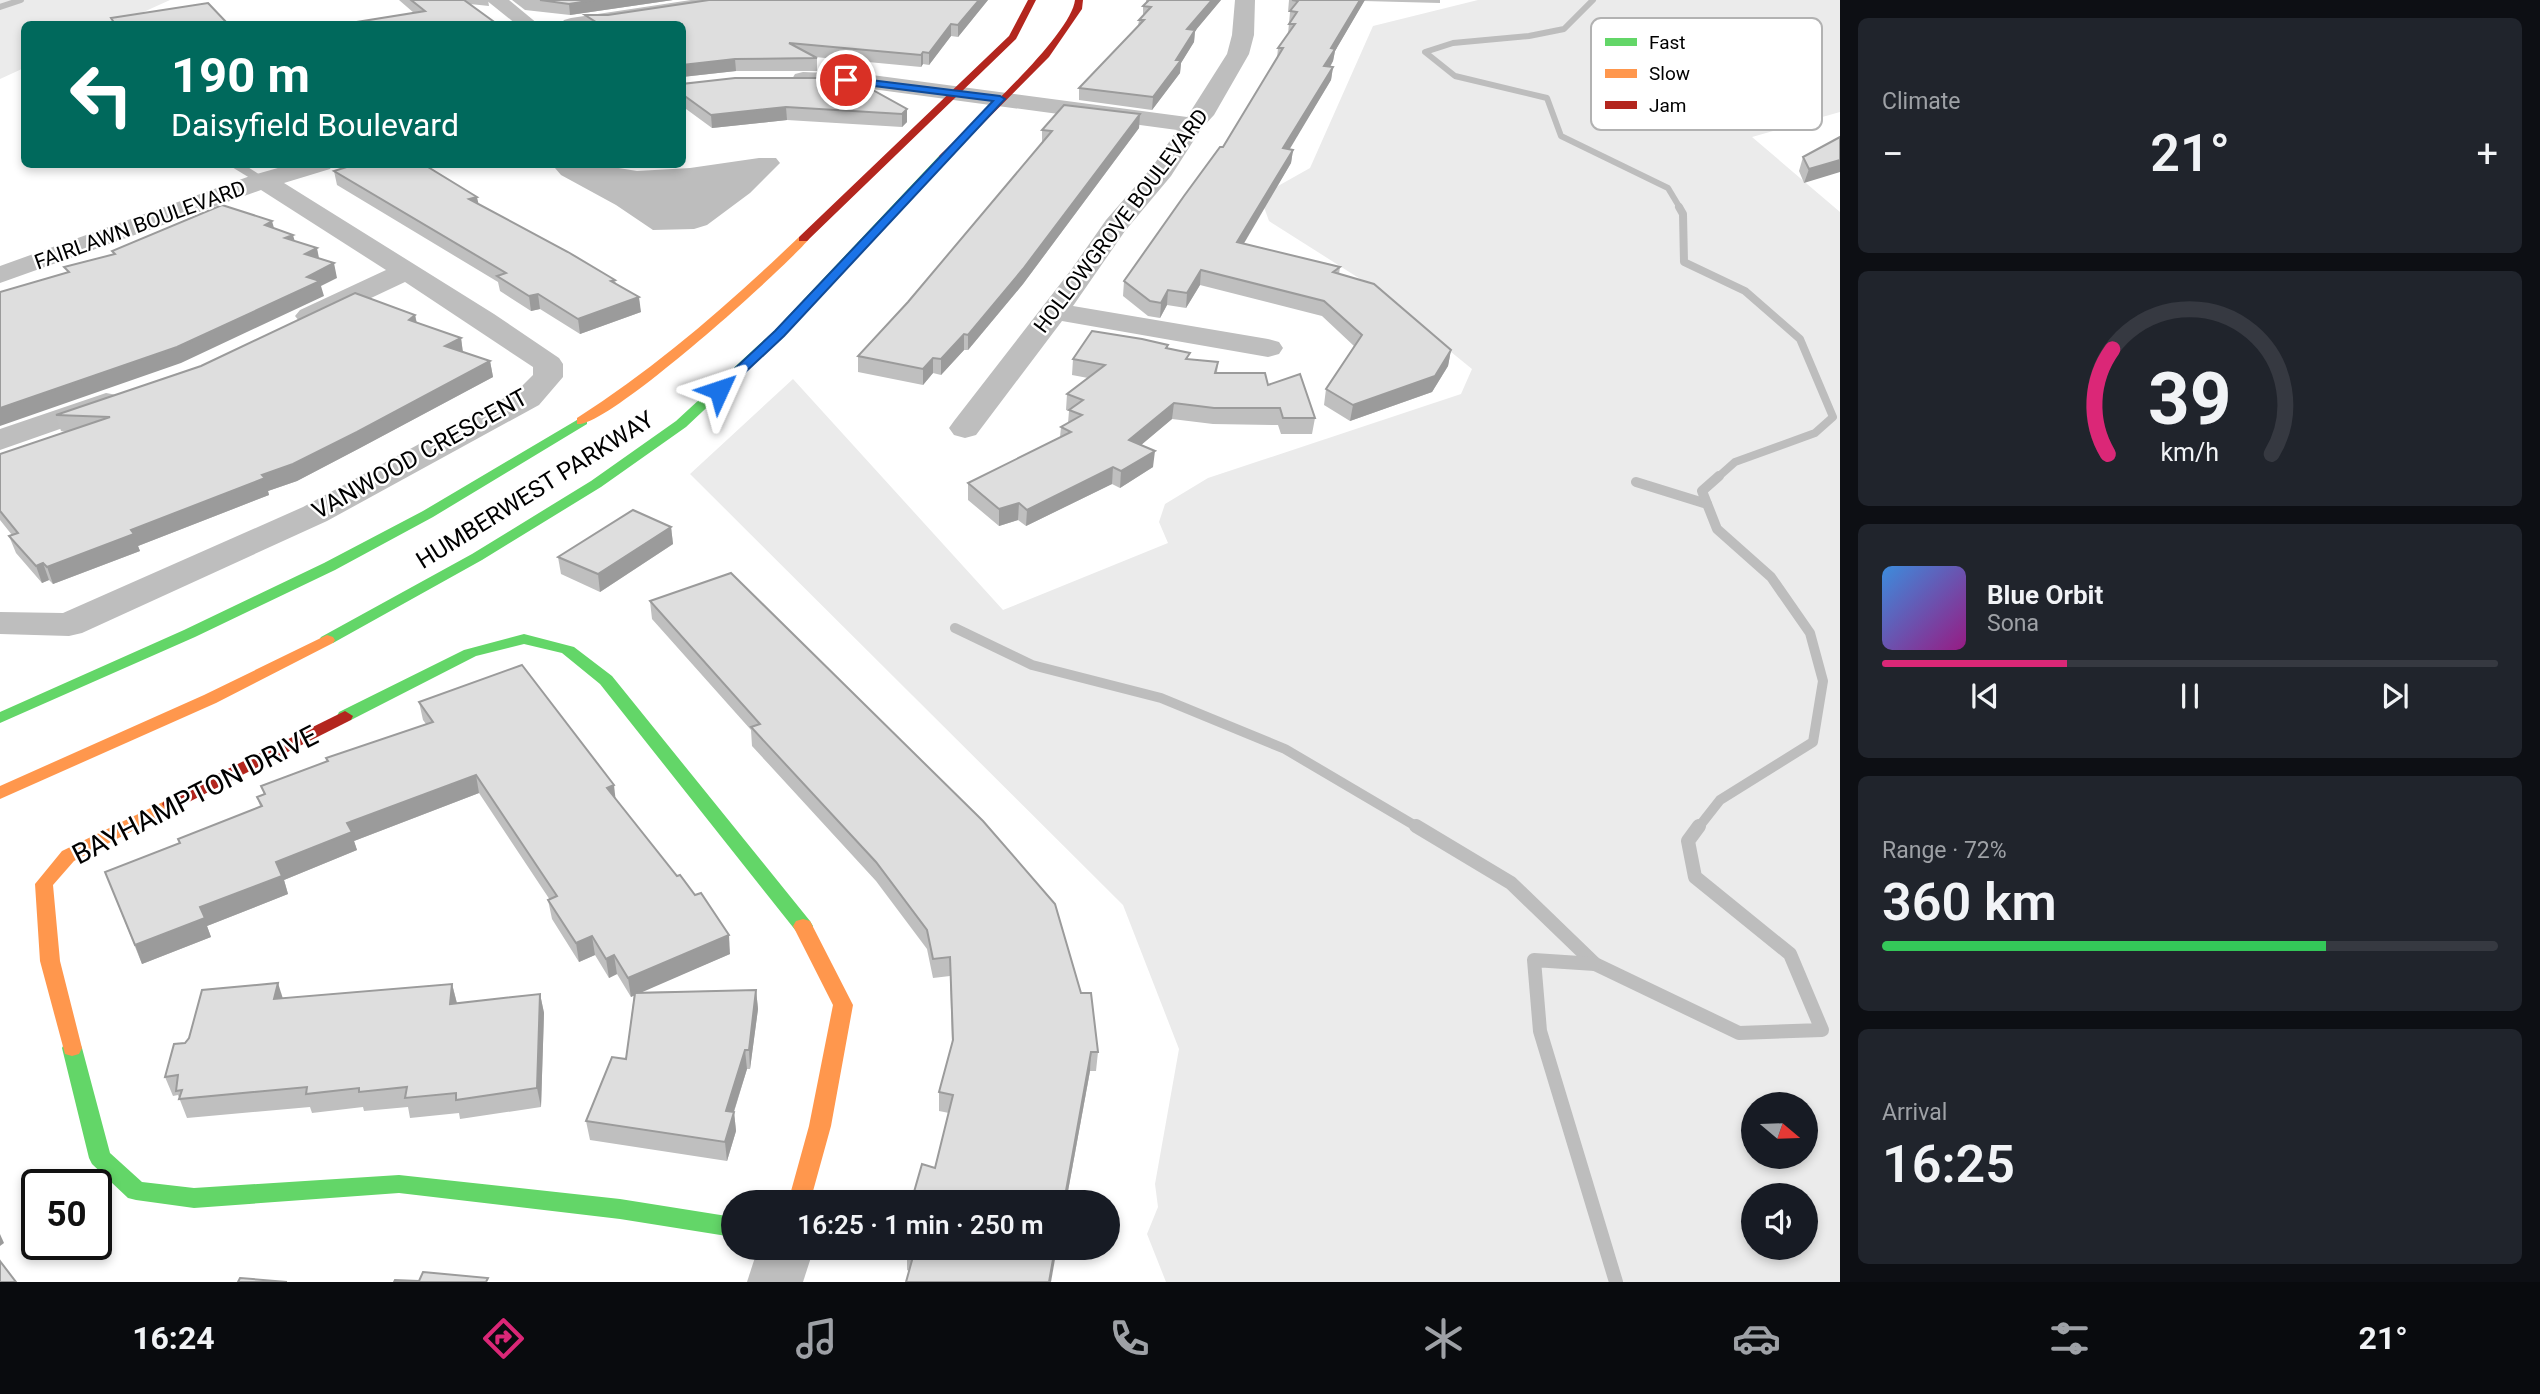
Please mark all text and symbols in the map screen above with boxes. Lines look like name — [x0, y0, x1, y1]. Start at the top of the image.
legend — [1591, 18, 1822, 130]
text: Fast — [1649, 31, 1686, 54]
text: 190 m — [171, 47, 310, 104]
icon: left — [56, 49, 147, 140]
pin — [816, 50, 876, 110]
icon: arrive — [827, 61, 865, 99]
text: Slow — [1649, 62, 1690, 85]
text: Climate — [1882, 88, 1961, 115]
text: Jam — [1649, 94, 1686, 117]
street label: HOLLOWGROVE BOULEVARD — [1029, 104, 1213, 338]
text: Daisyfield Boulevard — [171, 106, 459, 144]
text: 21° — [2150, 123, 2230, 184]
text: − — [1882, 132, 1904, 176]
text: + — [2476, 132, 2498, 176]
street label: FAIRLAWN BOULEVARD — [31, 176, 249, 274]
position arrow — [682, 353, 756, 427]
text: 39 — [2148, 357, 2232, 443]
street label: VANWOOD CRESCENT — [307, 383, 533, 525]
street label: HUMBERWEST PARKWAY — [411, 405, 659, 575]
text: km/h — [2161, 438, 2219, 467]
text: Blue Orbit — [1987, 580, 2103, 610]
text: Sona — [1987, 610, 2039, 637]
icon: previous — [1966, 677, 2004, 715]
icon: pause — [2171, 677, 2209, 715]
icon: next — [2376, 677, 2414, 715]
street label: BAYHAMPTON DRIVE — [67, 719, 323, 871]
text: Range · 72% — [1882, 837, 2007, 864]
text: 360 km — [1882, 872, 2057, 933]
north arrow — [1741, 1092, 1818, 1169]
map controls — [1741, 1092, 1818, 1260]
text: Arrival — [1882, 1099, 1947, 1126]
text: 16:25 — [1882, 1134, 2015, 1195]
speed limit sign: 50 — [21, 1169, 112, 1260]
button: sound — [1741, 1183, 1818, 1260]
text: 16:25 · 1 min · 250 m — [797, 1210, 1044, 1240]
icon: directions — [479, 1314, 528, 1363]
icon: music — [792, 1314, 841, 1363]
icon: phone — [1105, 1314, 1154, 1363]
icon: climate — [1419, 1314, 1468, 1363]
icon: car — [1732, 1314, 1781, 1363]
icon: filters — [2045, 1314, 2094, 1363]
text: 16:24 — [132, 1319, 215, 1357]
text: 21° — [2359, 1319, 2408, 1357]

